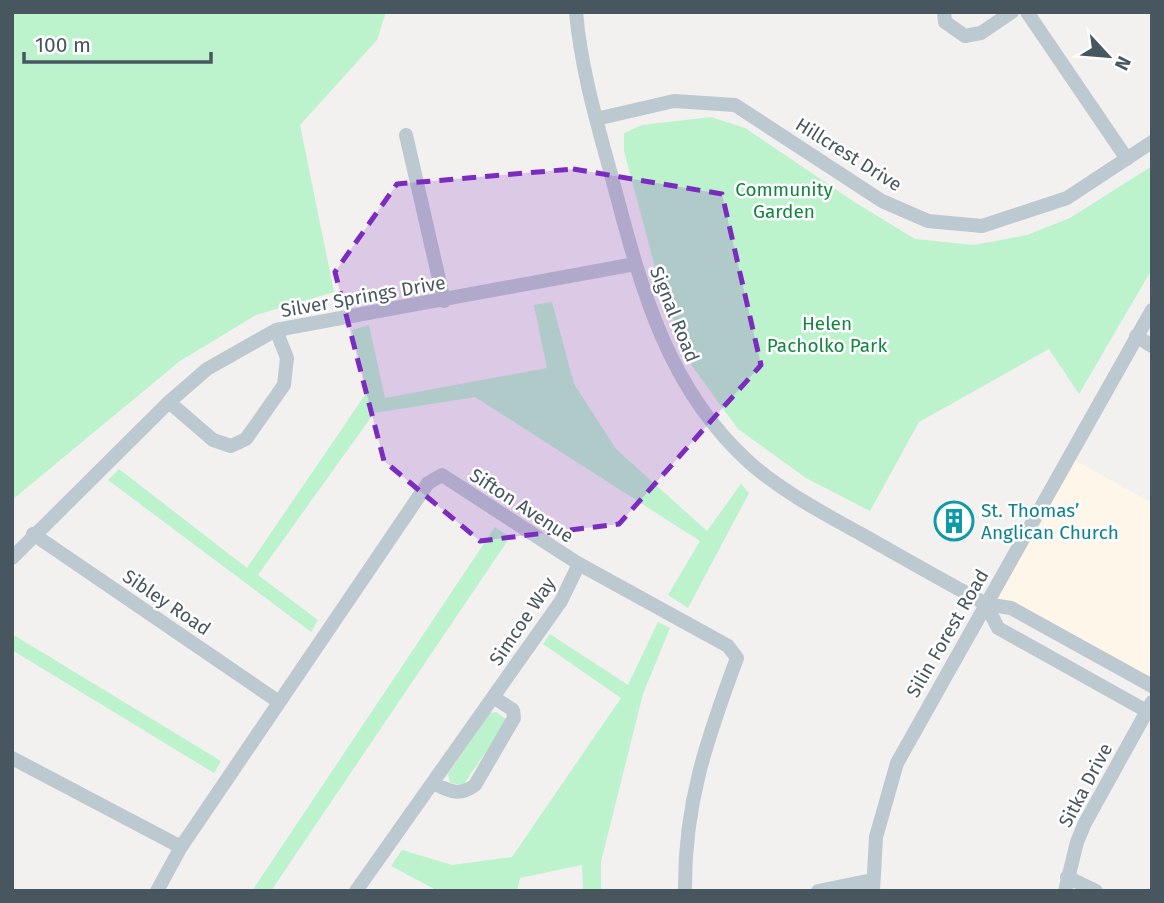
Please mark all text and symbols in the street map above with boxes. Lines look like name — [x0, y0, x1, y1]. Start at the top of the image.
scale bar — [24, 21, 212, 65]
north arrow — [1073, 21, 1143, 91]
text: 100 m — [35, 32, 91, 58]
text: N — [1110, 53, 1136, 74]
street label: Hillcrest Drive — [791, 113, 906, 196]
park label: Community Garden — [735, 178, 833, 223]
street label: Signal Road — [645, 263, 704, 365]
street label: Silver Springs Drive — [279, 271, 447, 322]
park label: Helen Pacholko Park — [767, 312, 887, 357]
street label: Sifton Avenue — [466, 463, 578, 547]
place label: St. Thomas’ Anglican Church — [981, 499, 1119, 544]
building icon: St. Thomas’ Anglican Church — [933, 500, 975, 542]
street label: Sibley Road — [118, 565, 215, 640]
street label: Silin Forest Road — [901, 565, 993, 701]
street label: Simcoe Way — [484, 572, 561, 670]
street label: Sitka Drive — [1054, 739, 1117, 831]

